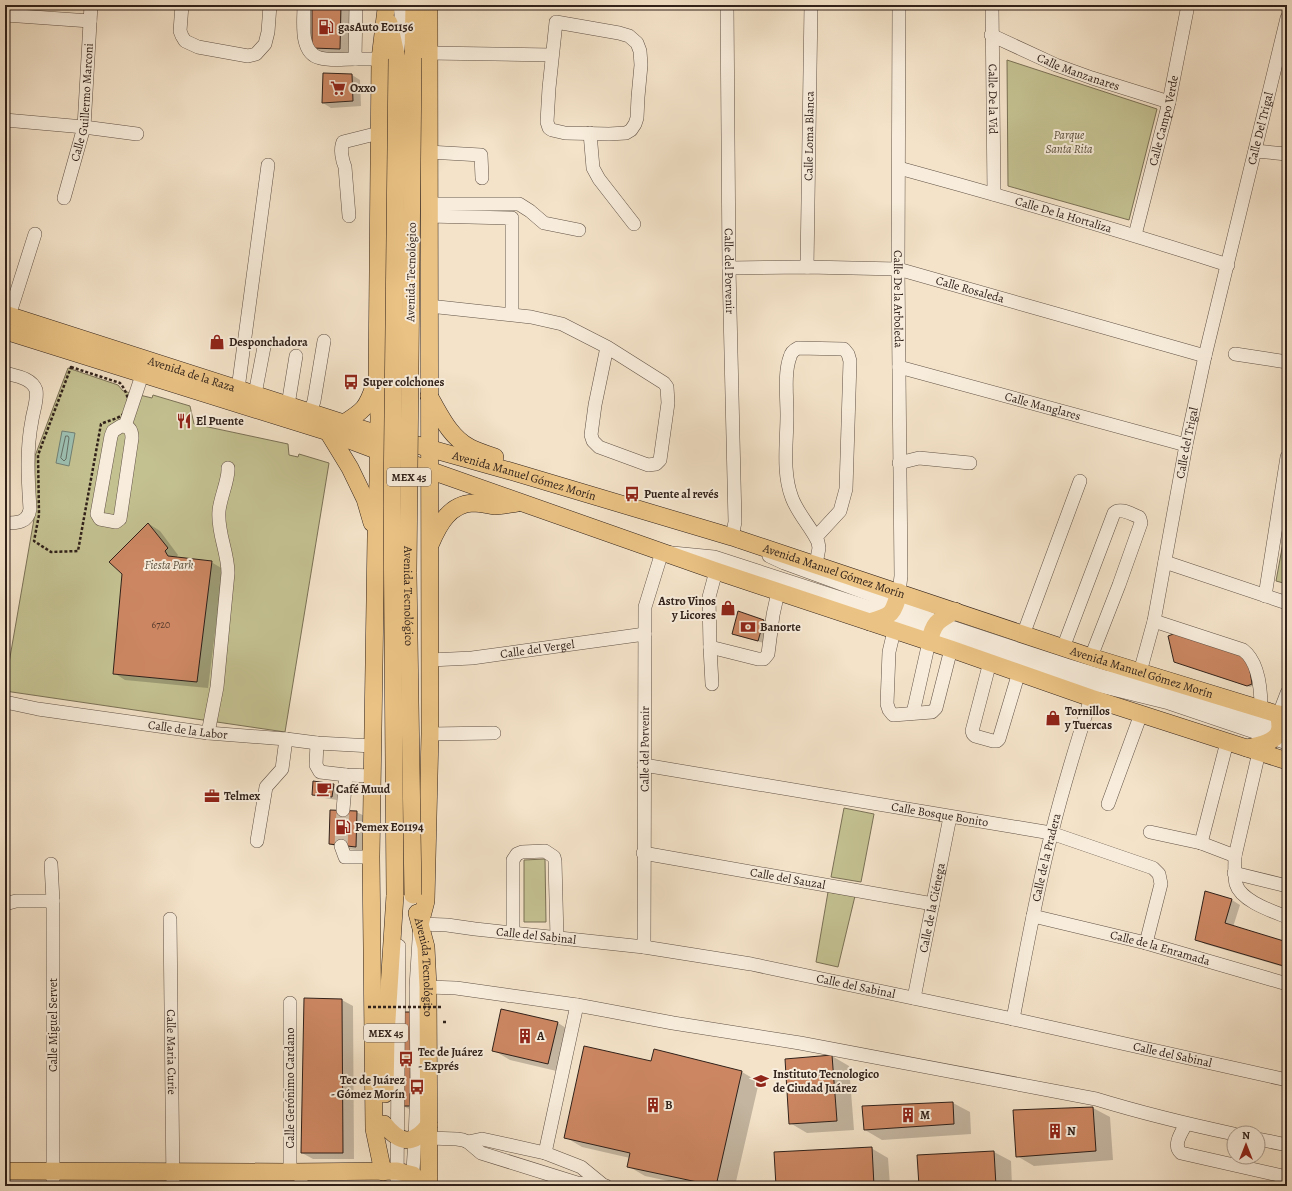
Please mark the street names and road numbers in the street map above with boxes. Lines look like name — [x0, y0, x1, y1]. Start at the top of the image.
street label: Calle Guillermo Marconi — [67, 43, 97, 163]
street label: Calle Manzanares — [1034, 49, 1122, 94]
street label: Calle De la Vid — [985, 64, 1001, 135]
street label: Calle Campo Verde — [1145, 74, 1182, 168]
street label: Calle Del Trigal — [1244, 90, 1277, 166]
street label: Calle Loma Blanca — [800, 91, 818, 181]
street label: Calle De la Hortaliza — [1013, 193, 1114, 237]
street label: Avenida Tecnológico — [402, 222, 420, 323]
street label: Calle del Porvenir — [721, 228, 738, 315]
street label: Calle De la Arboleda — [890, 250, 907, 348]
street label: Calle Rosaleda — [934, 272, 1007, 307]
street label: Avenida de la Raza — [145, 352, 238, 396]
street label: Calle Manglares — [1003, 388, 1083, 424]
street label: Calle del Trigal — [1172, 406, 1202, 480]
street label: Avenida Manuel Gómez Morín — [450, 447, 598, 504]
road number: MEX 45 — [387, 468, 431, 486]
street label: Avenida Manuel Gómez Morín — [760, 540, 907, 602]
street label: Avenida Tecnológico — [400, 545, 417, 646]
street label: Calle del Vergel — [499, 636, 575, 662]
street label: Avenida Manuel Gómez Morín — [1067, 642, 1215, 702]
street label: Calle del Porvenir — [636, 706, 653, 792]
street label: Calle de la Labor — [147, 717, 229, 743]
street label: Calle Bosque Bonito — [890, 798, 990, 830]
street label: Calle de la Pradera — [1028, 811, 1065, 903]
street label: Calle de la Ciénega — [915, 861, 949, 954]
street label: Calle del Sauzal — [749, 864, 827, 893]
street label: Avenida Tecnológico — [410, 915, 436, 1017]
street label: Calle del Sabinal — [495, 923, 577, 948]
street label: Calle de la Enramada — [1108, 927, 1212, 969]
street label: Calle del Sabinal — [815, 970, 897, 1002]
street label: Calle Miguel Servet — [45, 978, 61, 1072]
street label: Calle Maria Curie — [163, 1009, 180, 1095]
road number: MEX 45 — [364, 1024, 408, 1042]
street label: Calle Gerónimo Cardano — [282, 1028, 298, 1148]
street label: Calle del Sabinal — [1132, 1038, 1213, 1071]

